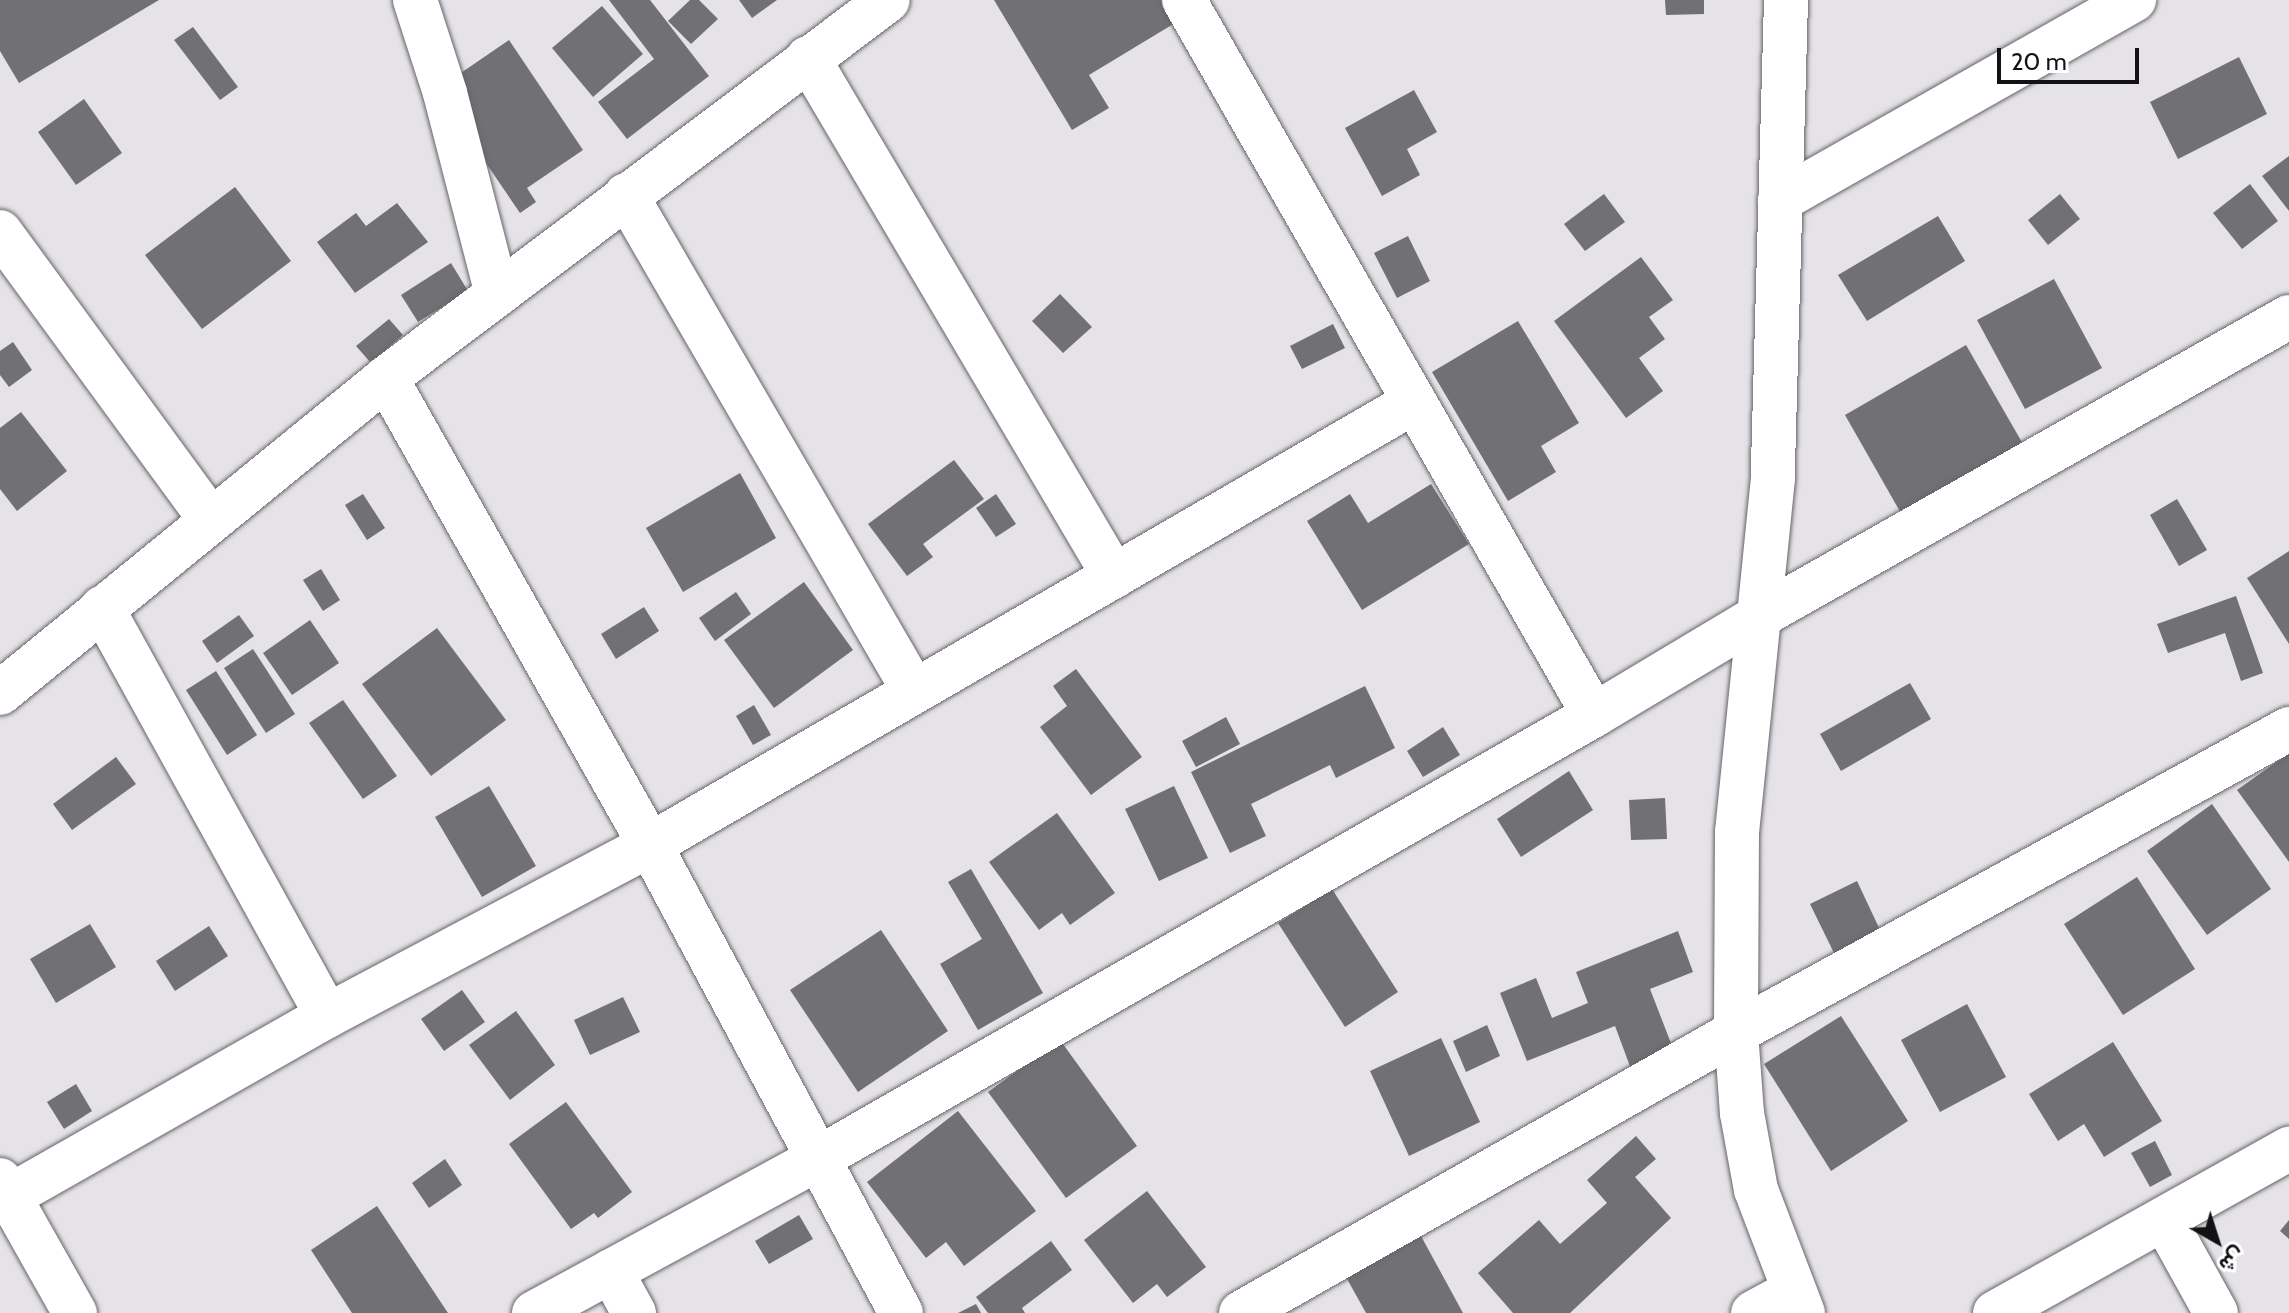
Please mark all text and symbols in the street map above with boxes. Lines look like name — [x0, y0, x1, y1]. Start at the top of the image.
scale bar — [2001, 32, 2143, 82]
text: 20 m — [2011, 47, 2067, 76]
north arrow — [2177, 1201, 2257, 1281]
text: ش — [2214, 1241, 2251, 1279]

